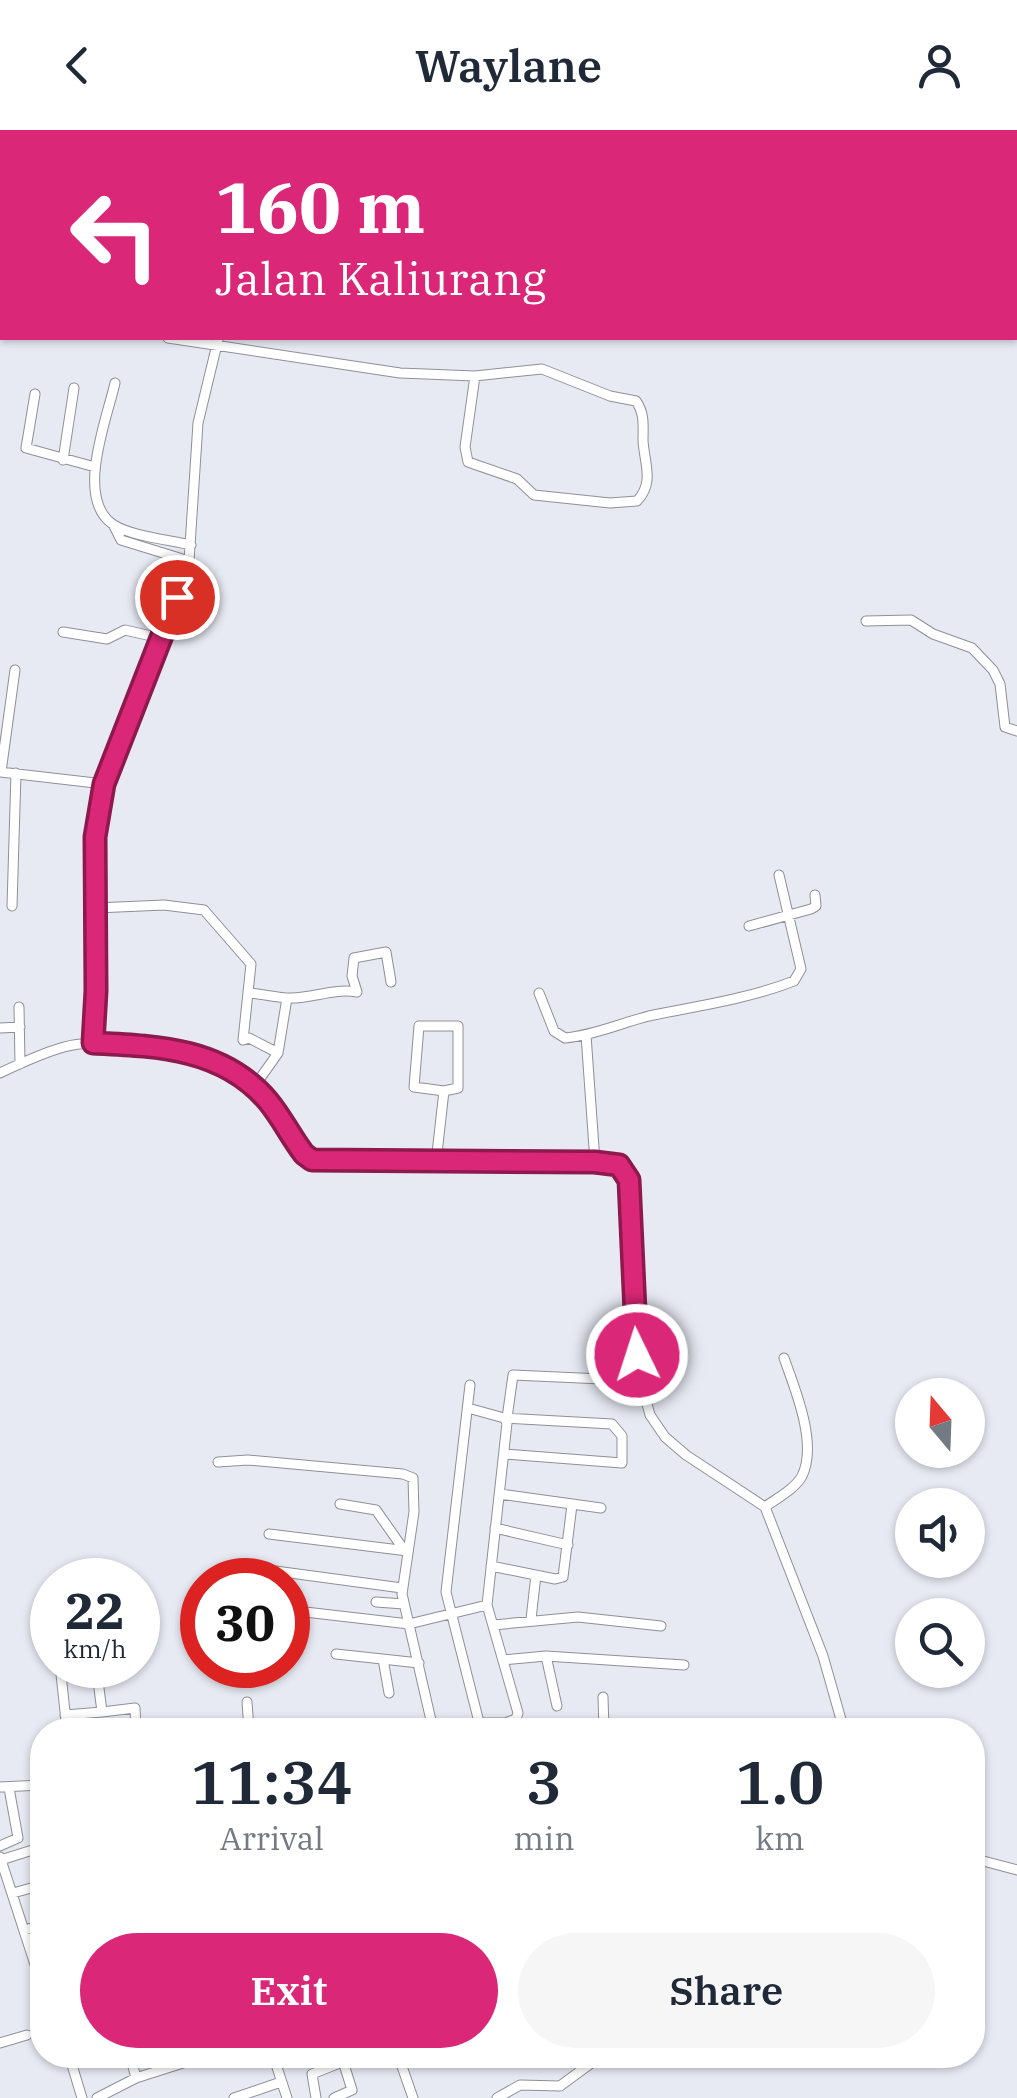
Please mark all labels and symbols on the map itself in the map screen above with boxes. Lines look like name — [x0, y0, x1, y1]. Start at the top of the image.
pin — [135, 555, 220, 640]
position arrow — [585, 1303, 689, 1407]
north arrow — [895, 1378, 985, 1468]
speed limit sign: 30 — [180, 1558, 310, 1688]

